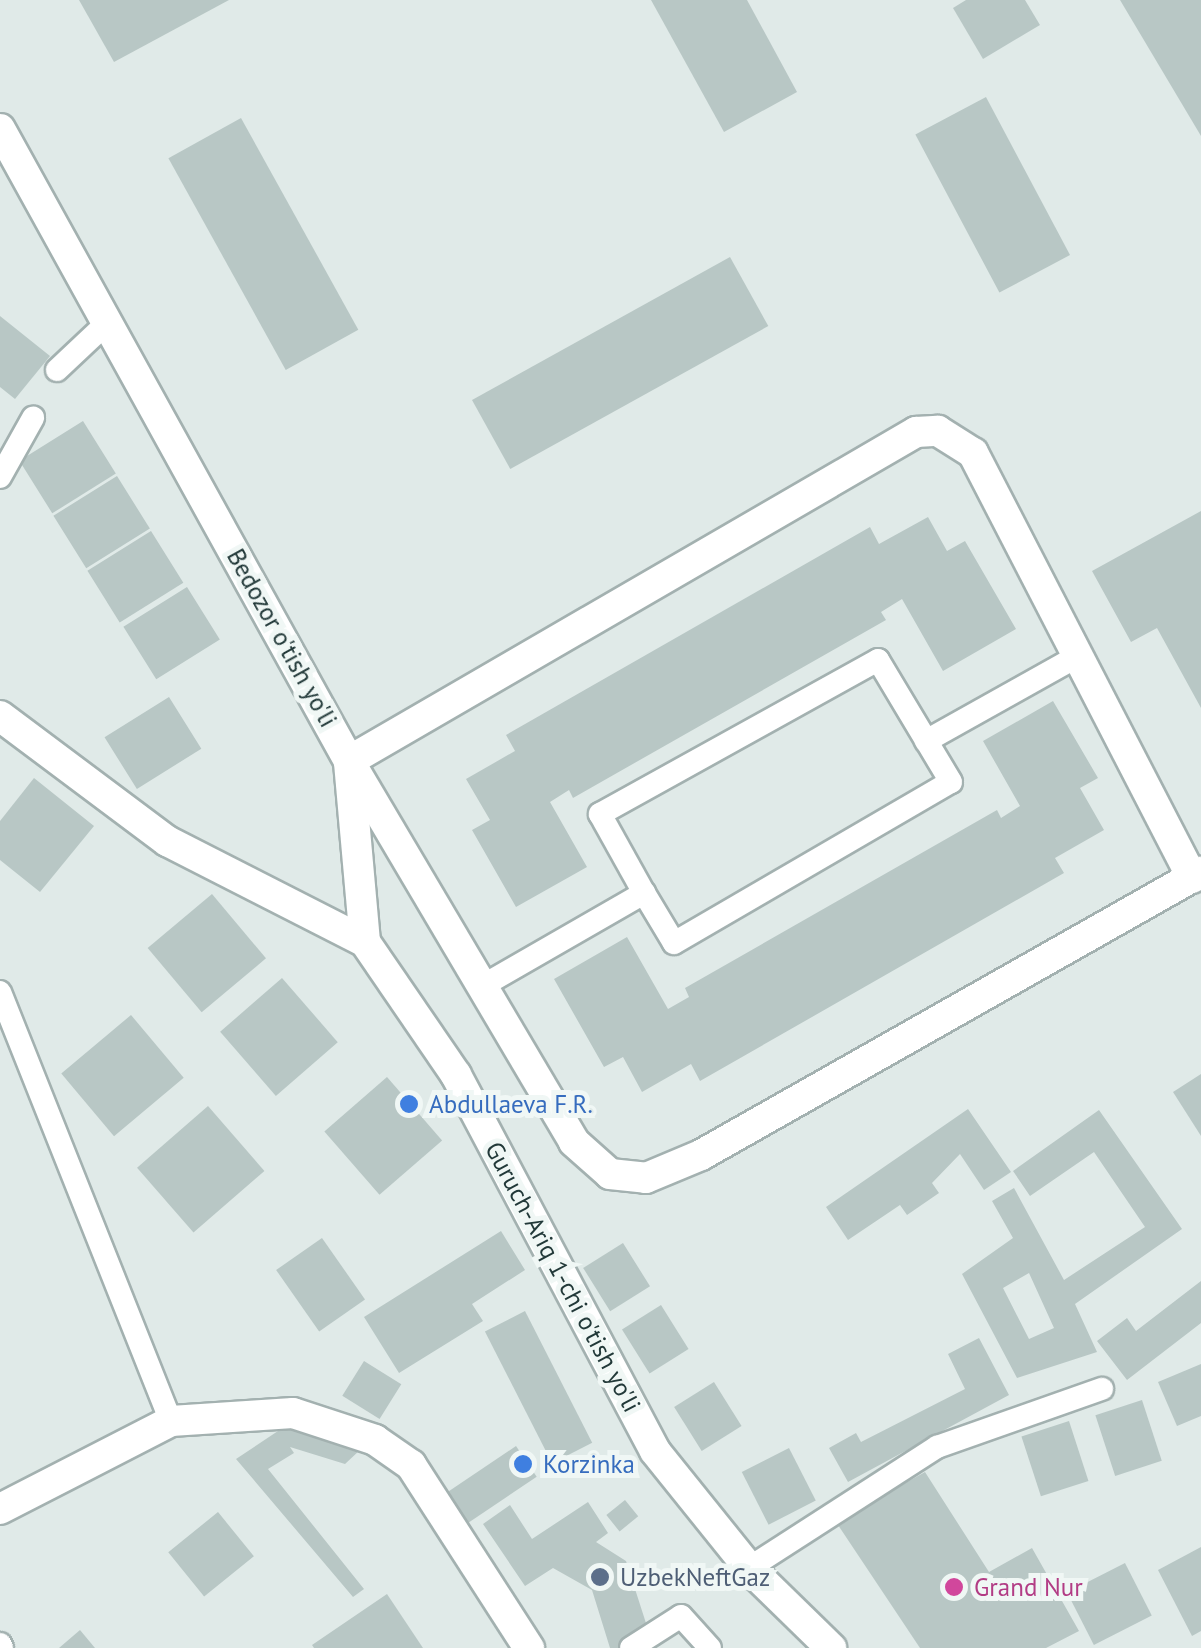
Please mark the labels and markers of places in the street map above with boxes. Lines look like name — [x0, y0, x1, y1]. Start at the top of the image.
place label: Abdullaeva F.R. — [429, 1089, 593, 1119]
marker: Abdullaeva F.R. — [398, 1093, 420, 1115]
place label: Korzinka — [543, 1449, 635, 1479]
marker: Korzinka — [512, 1453, 534, 1475]
place label: UzbekNeftGaz — [620, 1562, 770, 1592]
marker: UzbekNeftGaz — [589, 1566, 611, 1588]
place label: Grand Nur — [974, 1572, 1083, 1602]
marker: Grand Nur — [943, 1576, 965, 1598]

